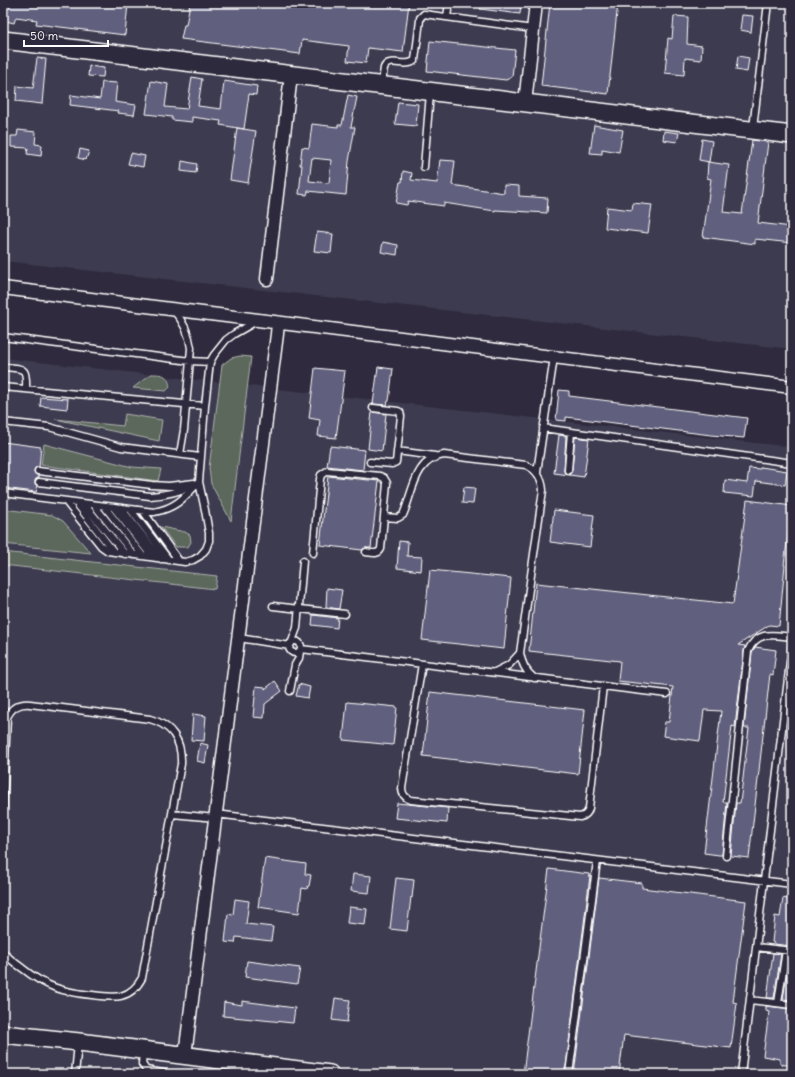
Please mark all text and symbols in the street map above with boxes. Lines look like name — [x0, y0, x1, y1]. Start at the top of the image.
scale bar — [24, 22, 108, 48]
text: 50 m — [30, 28, 59, 43]

